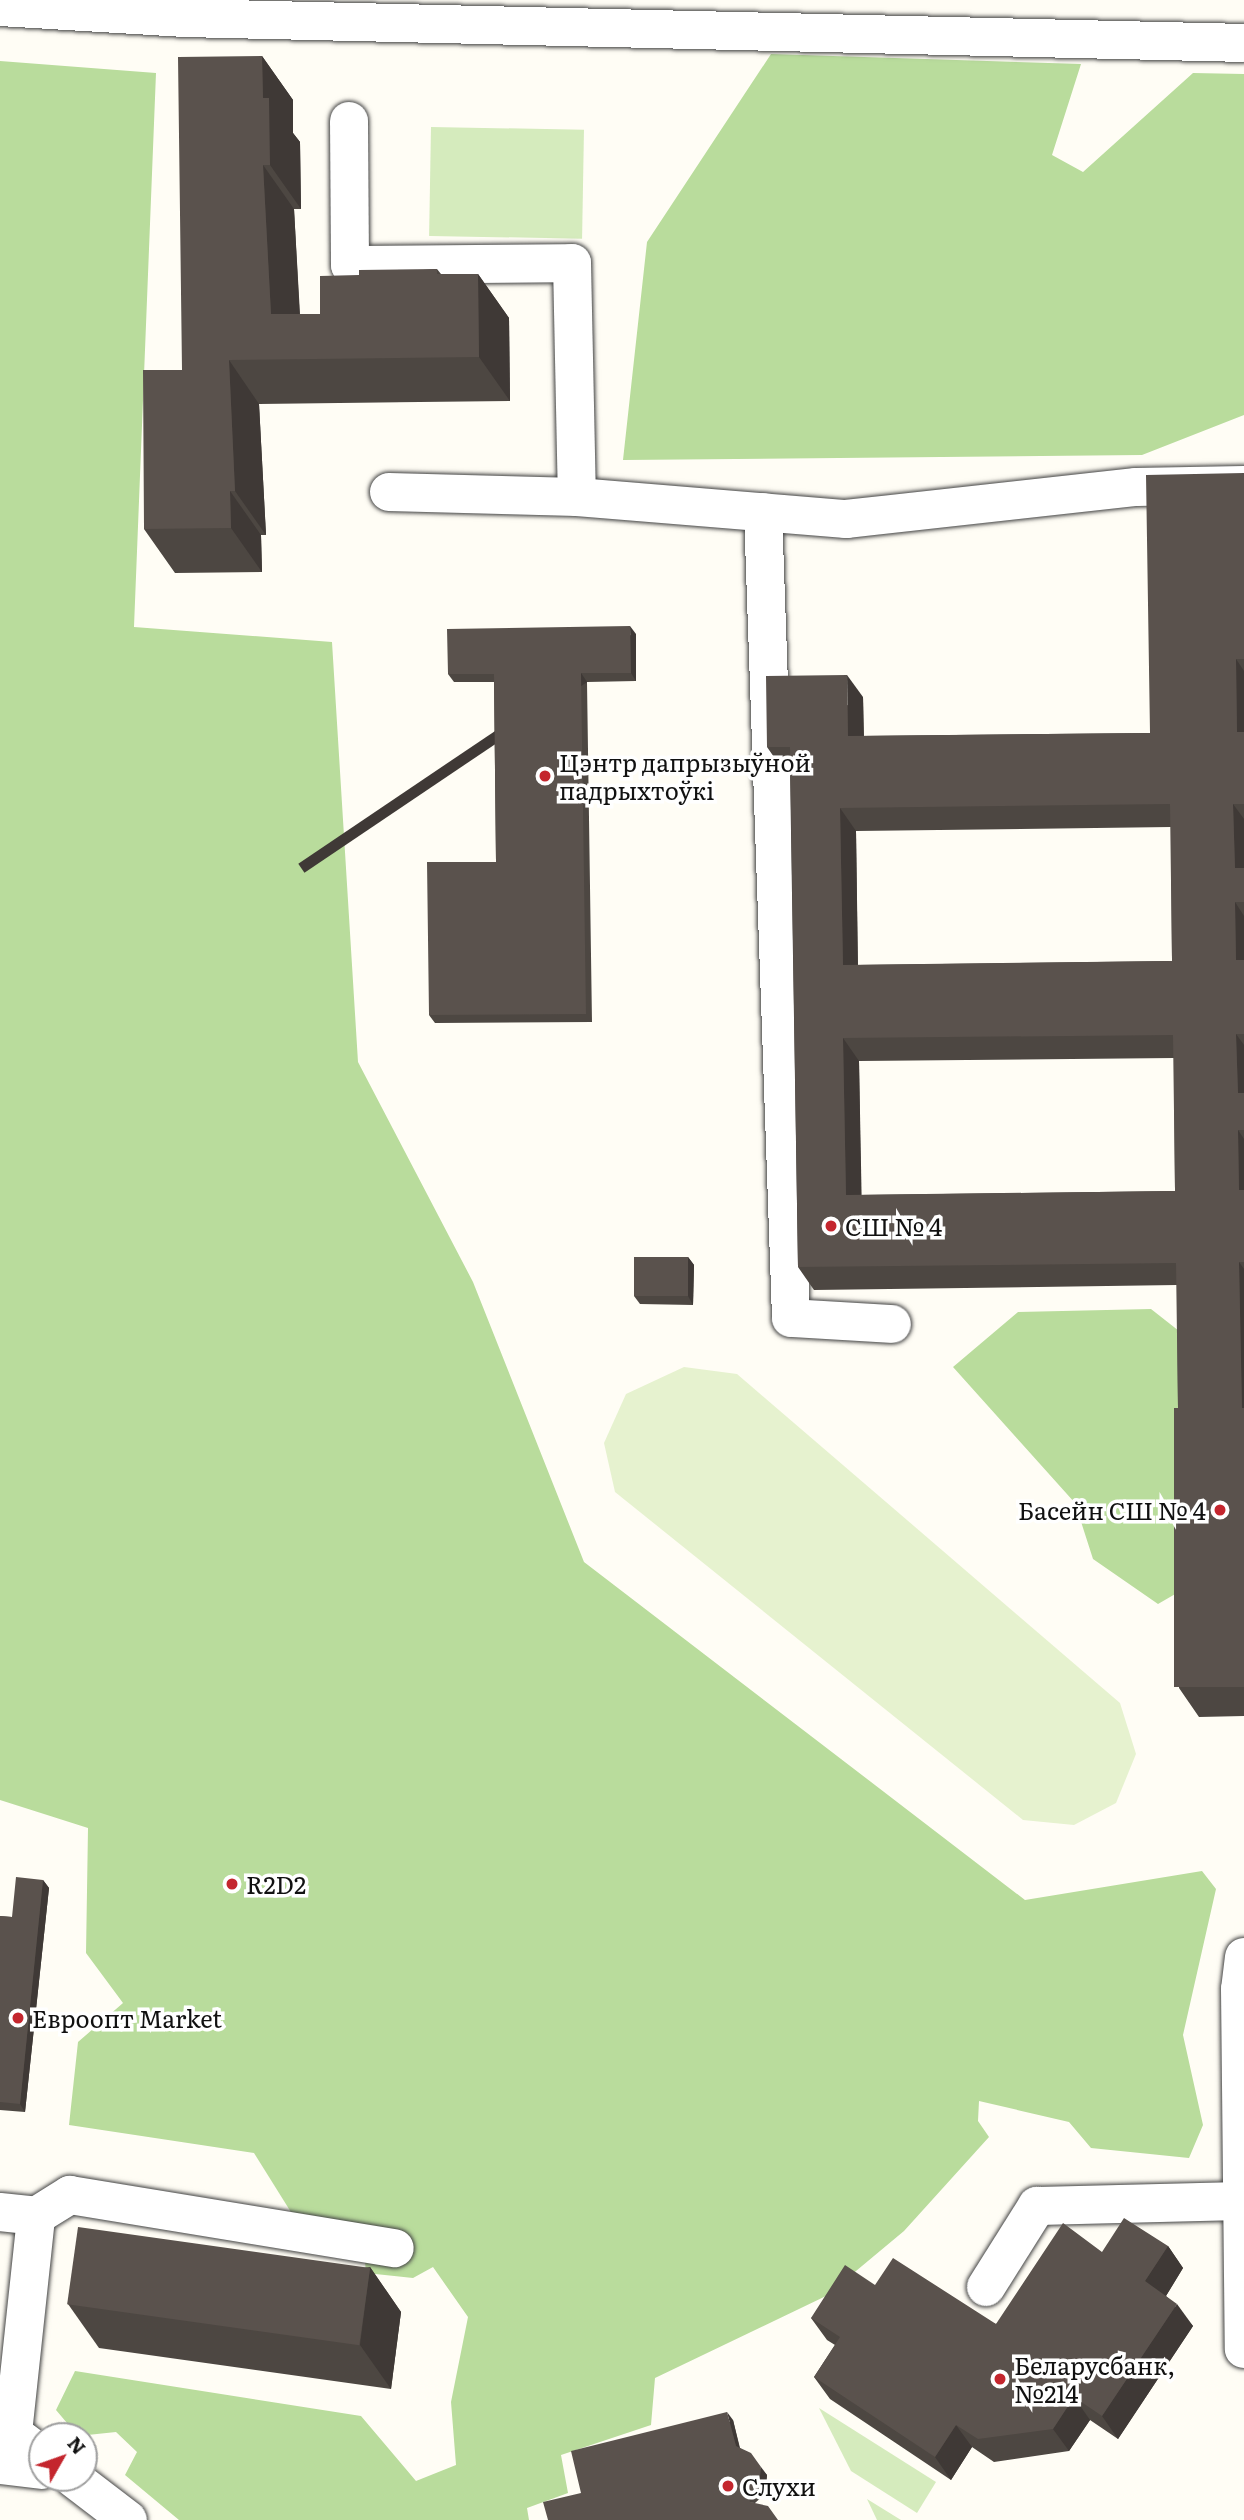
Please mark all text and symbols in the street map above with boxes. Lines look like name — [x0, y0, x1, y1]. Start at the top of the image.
place label: Цэнтр дапрызыўной падрыхтоўкі — [559, 748, 811, 804]
marker: Цэнтр дапрызыўной падрыхтоўкі — [537, 768, 553, 784]
place label: СШ № 4 — [845, 1212, 942, 1240]
marker: СШ № 4 — [823, 1218, 839, 1234]
place label: Басейн СШ № 4 — [1018, 1496, 1206, 1524]
marker: Басейн СШ № 4 — [1212, 1502, 1228, 1518]
place label: R2D2 — [246, 1870, 306, 1898]
marker: R2D2 — [224, 1876, 240, 1892]
place label: Евроопт Market — [32, 2004, 222, 2032]
marker: Евроопт Market — [10, 2010, 26, 2026]
place label: Беларусбанк, №214 — [1014, 2351, 1175, 2407]
marker: Беларусбанк, №214 — [992, 2371, 1008, 2387]
north arrow — [28, 2422, 98, 2492]
text: N — [62, 2430, 93, 2460]
place label: Слухи — [742, 2472, 816, 2500]
marker: Слухи — [720, 2478, 736, 2494]

